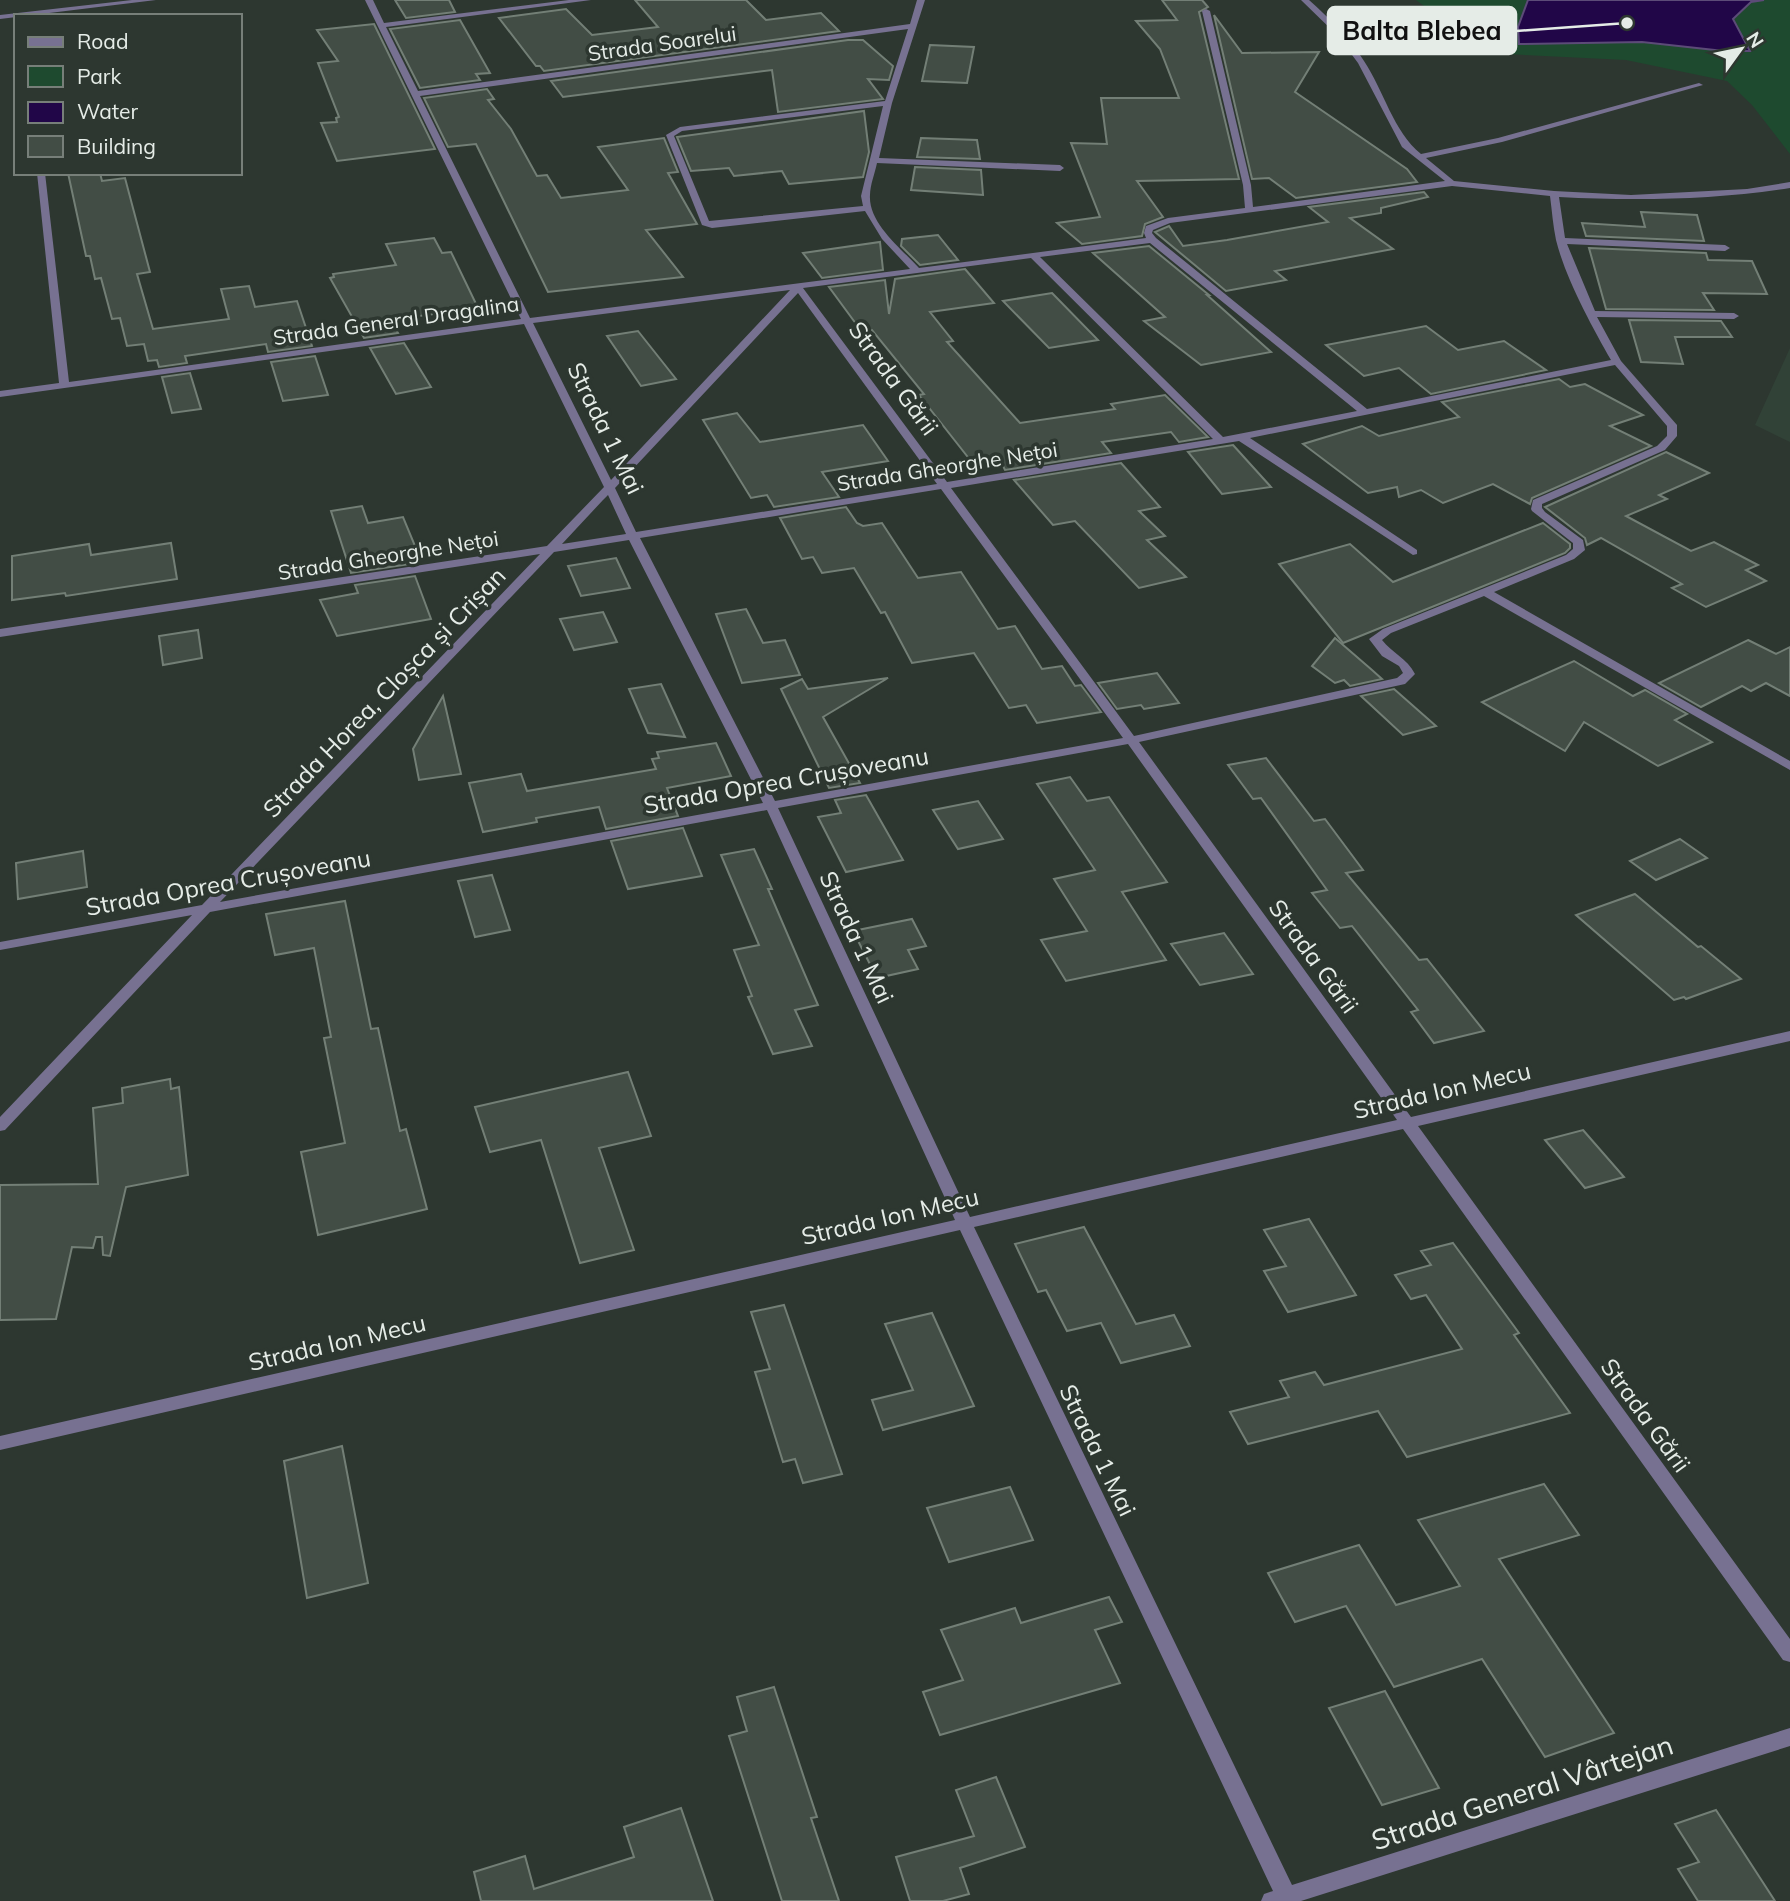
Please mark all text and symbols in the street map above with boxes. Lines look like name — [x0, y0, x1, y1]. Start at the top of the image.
callout: Balta Blebea — [1328, 7, 1516, 54]
legend — [14, 14, 242, 175]
text: Balta Blebea — [1342, 14, 1502, 47]
north arrow — [1706, 14, 1776, 84]
street label: Strada Soarelui — [586, 20, 738, 66]
text: N — [1741, 27, 1769, 52]
text: Road — [77, 28, 128, 54]
text: Park — [77, 63, 121, 89]
text: Water — [77, 98, 138, 124]
text: Building — [77, 133, 156, 159]
street label: Strada General Dragalina — [271, 290, 521, 350]
street label: Strada Gării — [843, 315, 945, 441]
street label: Strada 1 Mai — [561, 357, 651, 499]
street label: Strada Gheorghe Nețoi — [835, 436, 1059, 497]
street label: Strada Gheorghe Nețoi — [276, 525, 500, 586]
street label: Strada Horea, Cloșca și Crișan — [256, 561, 512, 824]
street label: Strada Oprea Crușoveanu — [641, 740, 931, 821]
street label: Strada Oprea Crușoveanu — [83, 842, 373, 923]
street label: Strada 1 Mai — [813, 866, 901, 1008]
street label: Strada Gării — [1263, 893, 1365, 1019]
street label: Strada Ion Mecu — [1350, 1055, 1534, 1125]
street label: Strada Ion Mecu — [798, 1181, 982, 1251]
street label: Strada Ion Mecu — [245, 1307, 429, 1377]
street label: Strada Gării — [1595, 1352, 1697, 1478]
street label: Strada 1 Mai — [1053, 1379, 1143, 1521]
street label: Strada General Vârtejan — [1367, 1727, 1677, 1857]

